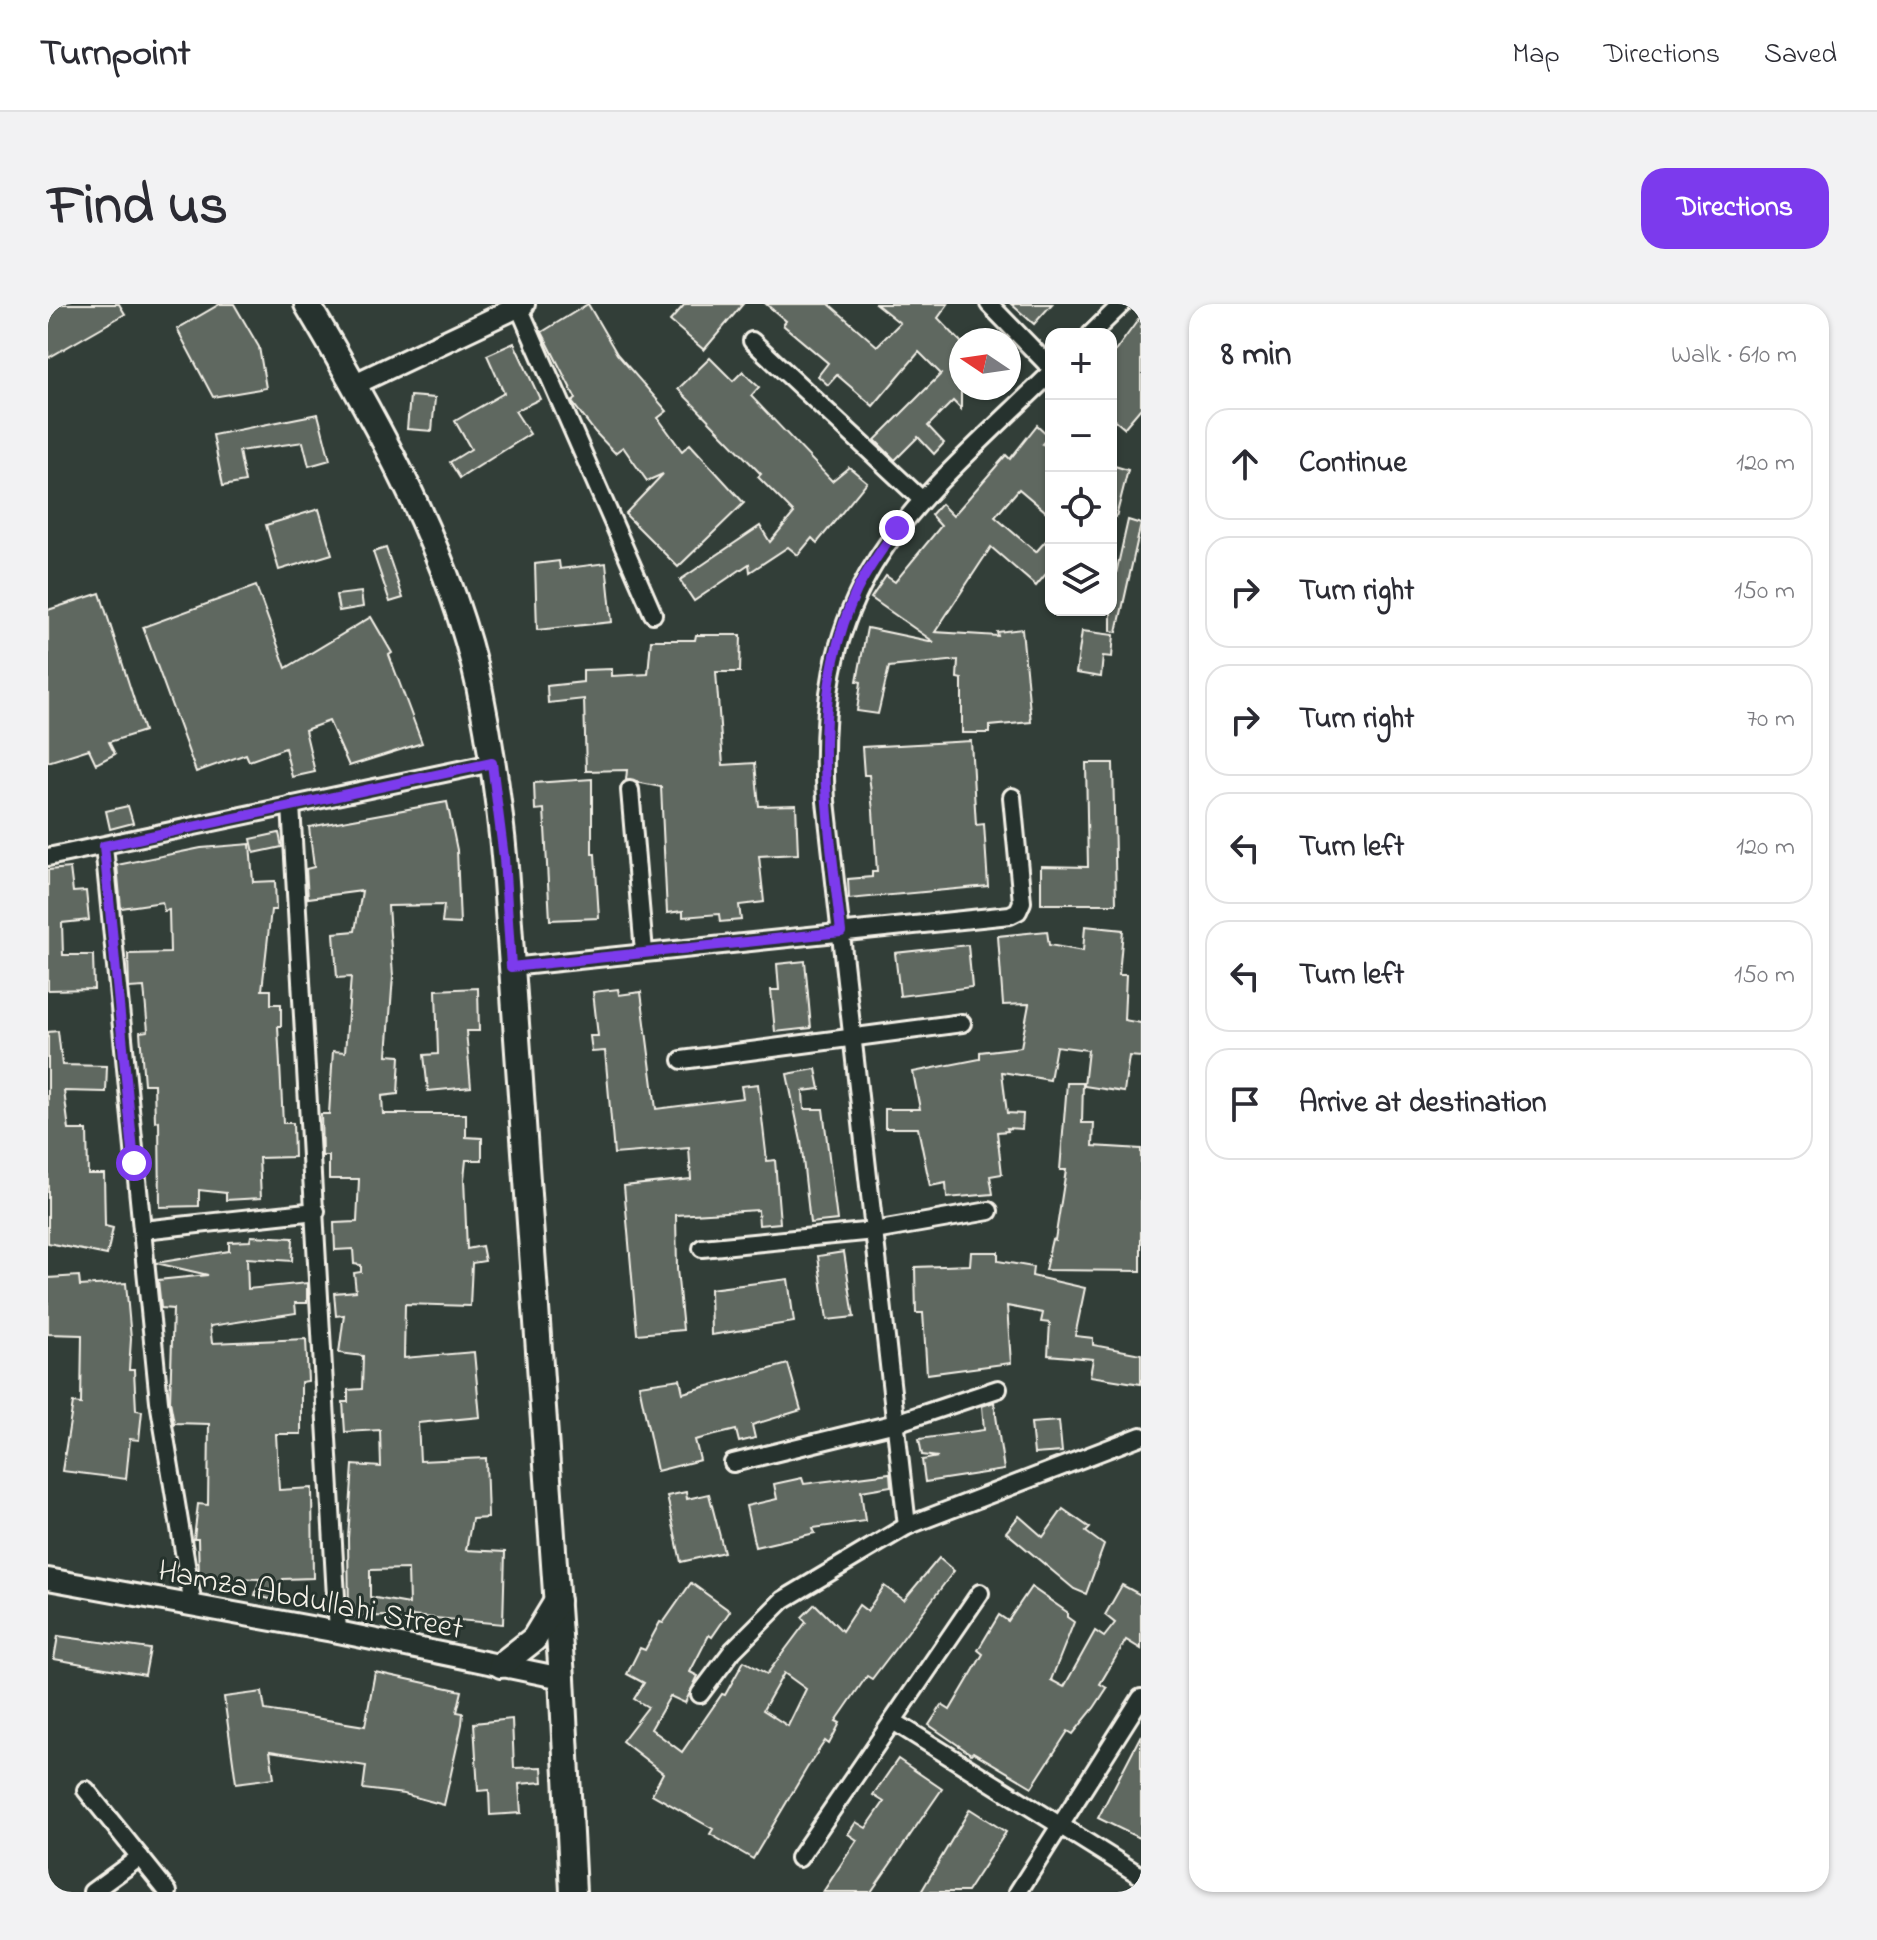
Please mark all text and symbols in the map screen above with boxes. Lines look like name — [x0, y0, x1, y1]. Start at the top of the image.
text: Turnpoint — [40, 27, 190, 83]
text: Map — [1512, 35, 1560, 76]
text: Directions — [1604, 35, 1720, 76]
text: Saved — [1764, 35, 1837, 76]
text: Find us — [48, 168, 228, 249]
button: Directions — [1641, 168, 1829, 249]
north arrow — [949, 328, 1021, 400]
map controls — [1045, 328, 1117, 616]
button: + — [1045, 328, 1117, 400]
text: 8 min — [1221, 331, 1292, 381]
text: Walk · 610 m — [1671, 337, 1797, 375]
button: − — [1045, 400, 1117, 472]
icon: ahead — [1223, 442, 1267, 486]
text: Continue — [1299, 442, 1407, 486]
text: 120 m — [1736, 445, 1795, 483]
button: locate — [1045, 472, 1117, 544]
route end — [879, 510, 915, 546]
button: layers — [1045, 544, 1117, 616]
icon: right — [1223, 570, 1267, 614]
text: Turn right — [1299, 570, 1414, 614]
text: 150 m — [1734, 573, 1795, 611]
icon: right — [1223, 698, 1267, 742]
text: Turn right — [1299, 698, 1414, 742]
text: 70 m — [1746, 701, 1795, 739]
icon: left — [1223, 826, 1267, 870]
text: Turn left — [1299, 826, 1404, 870]
text: 120 m — [1736, 829, 1795, 867]
icon: left — [1223, 954, 1267, 998]
text: Turn left — [1299, 954, 1404, 998]
text: 150 m — [1734, 957, 1795, 995]
icon: arrive — [1223, 1082, 1267, 1126]
text: Arrive at destination — [1299, 1082, 1547, 1126]
route start — [116, 1145, 152, 1181]
street label: Hamza Abdullahi Street — [154, 1549, 467, 1654]

